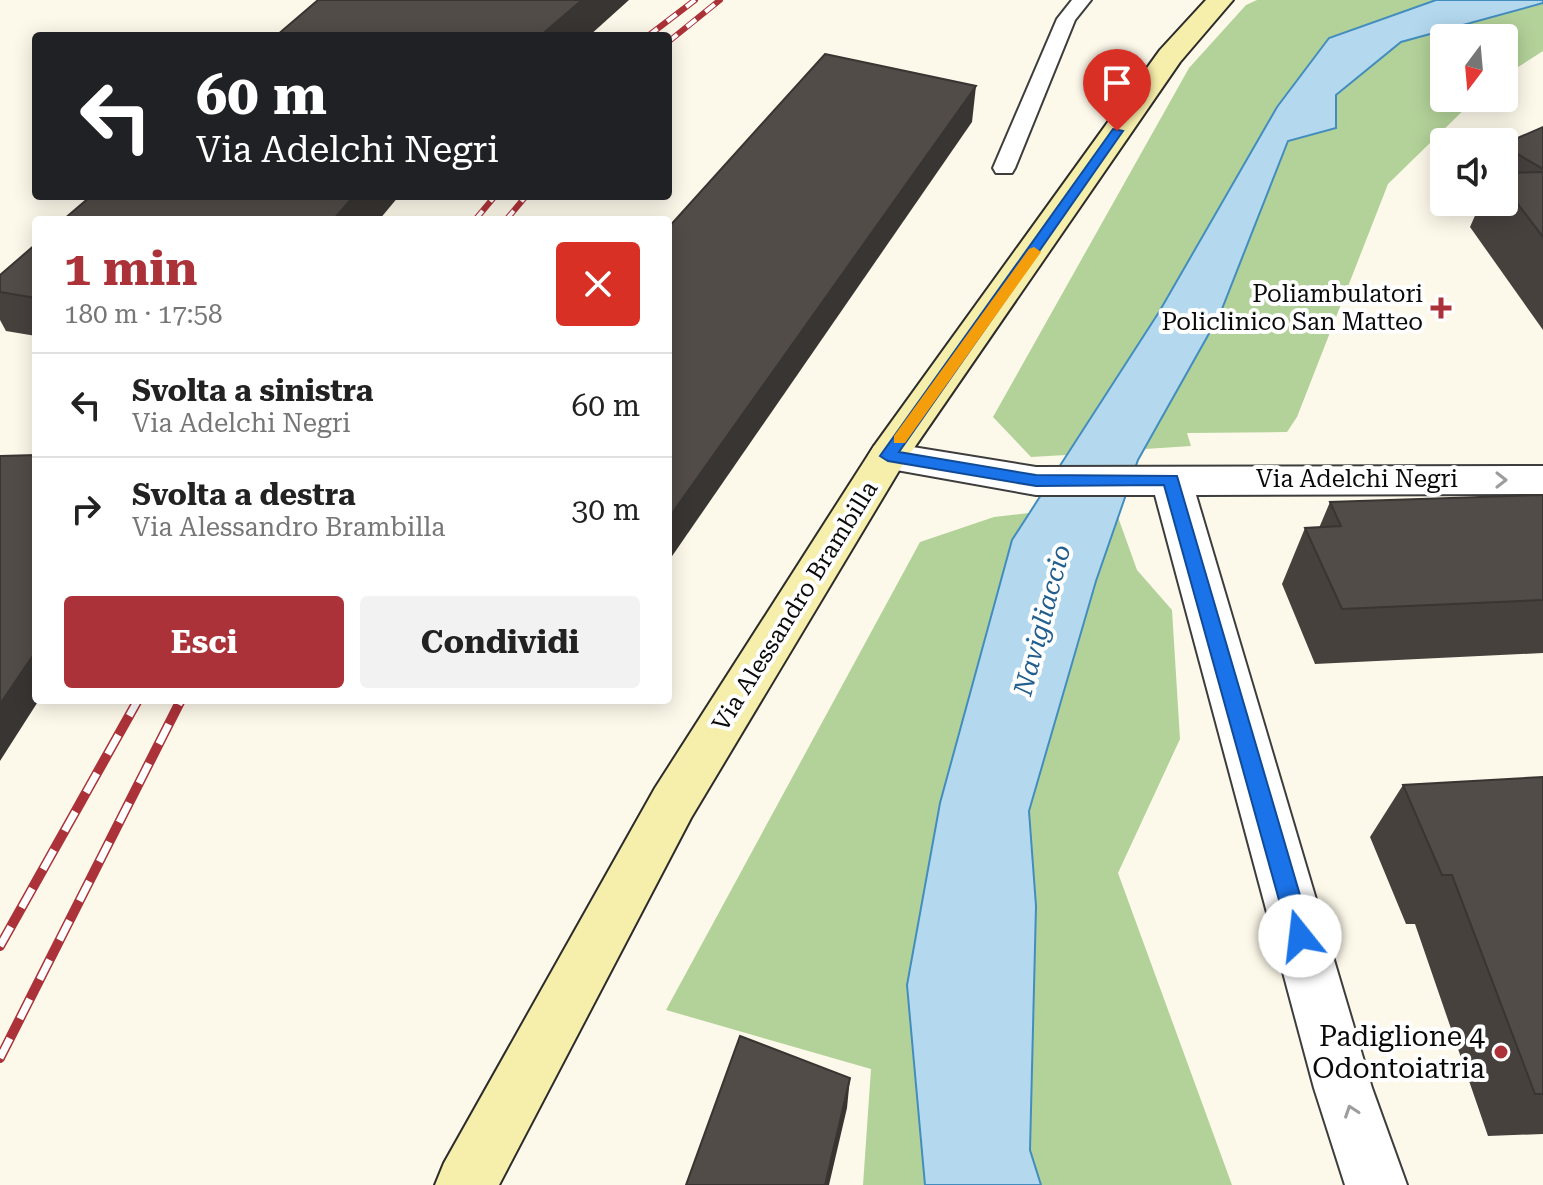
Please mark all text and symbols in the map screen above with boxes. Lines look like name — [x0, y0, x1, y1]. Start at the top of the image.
north arrow — [1430, 24, 1518, 112]
map controls — [1430, 24, 1518, 216]
pin — [1083, 49, 1151, 131]
icon: arrive — [1095, 61, 1139, 105]
text: 60 m — [196, 62, 327, 128]
icon: left — [64, 64, 168, 168]
button: sound — [1430, 128, 1518, 216]
text: Via Adelchi Negri — [196, 129, 499, 171]
text: 1 min — [64, 241, 197, 297]
button: close — [556, 242, 640, 326]
place label: Poliambulatori Policlinico San Matteo — [1161, 280, 1423, 336]
marker: Poliambulatori Policlinico San Matteo — [1430, 297, 1452, 319]
text: 180 m · 17:58 — [64, 299, 223, 329]
text: Svolta a sinistra — [132, 373, 373, 408]
icon: left — [64, 383, 108, 427]
text: 60 m — [571, 388, 640, 423]
text: Via Adelchi Negri — [132, 408, 351, 438]
street label: Via Adelchi Negri — [1256, 465, 1458, 493]
one-way arrow — [1495, 471, 1508, 489]
street label: Via Alessandro Brambilla — [706, 476, 884, 736]
text: Svolta a destra — [132, 477, 356, 512]
icon: right — [64, 487, 108, 531]
text: 30 m — [571, 492, 640, 527]
text: Via Alessandro Brambilla — [132, 512, 445, 542]
water label: Navigliaccio — [1007, 541, 1077, 700]
button: Esci — [64, 596, 344, 688]
button: Condividi — [360, 596, 640, 688]
position arrow — [1258, 894, 1342, 978]
place label: Padiglione 4 Odontoiatria — [1312, 1020, 1485, 1085]
marker: Padiglione 4 Odontoiatria — [1492, 1043, 1510, 1061]
one-way arrow — [1345, 1105, 1361, 1119]

